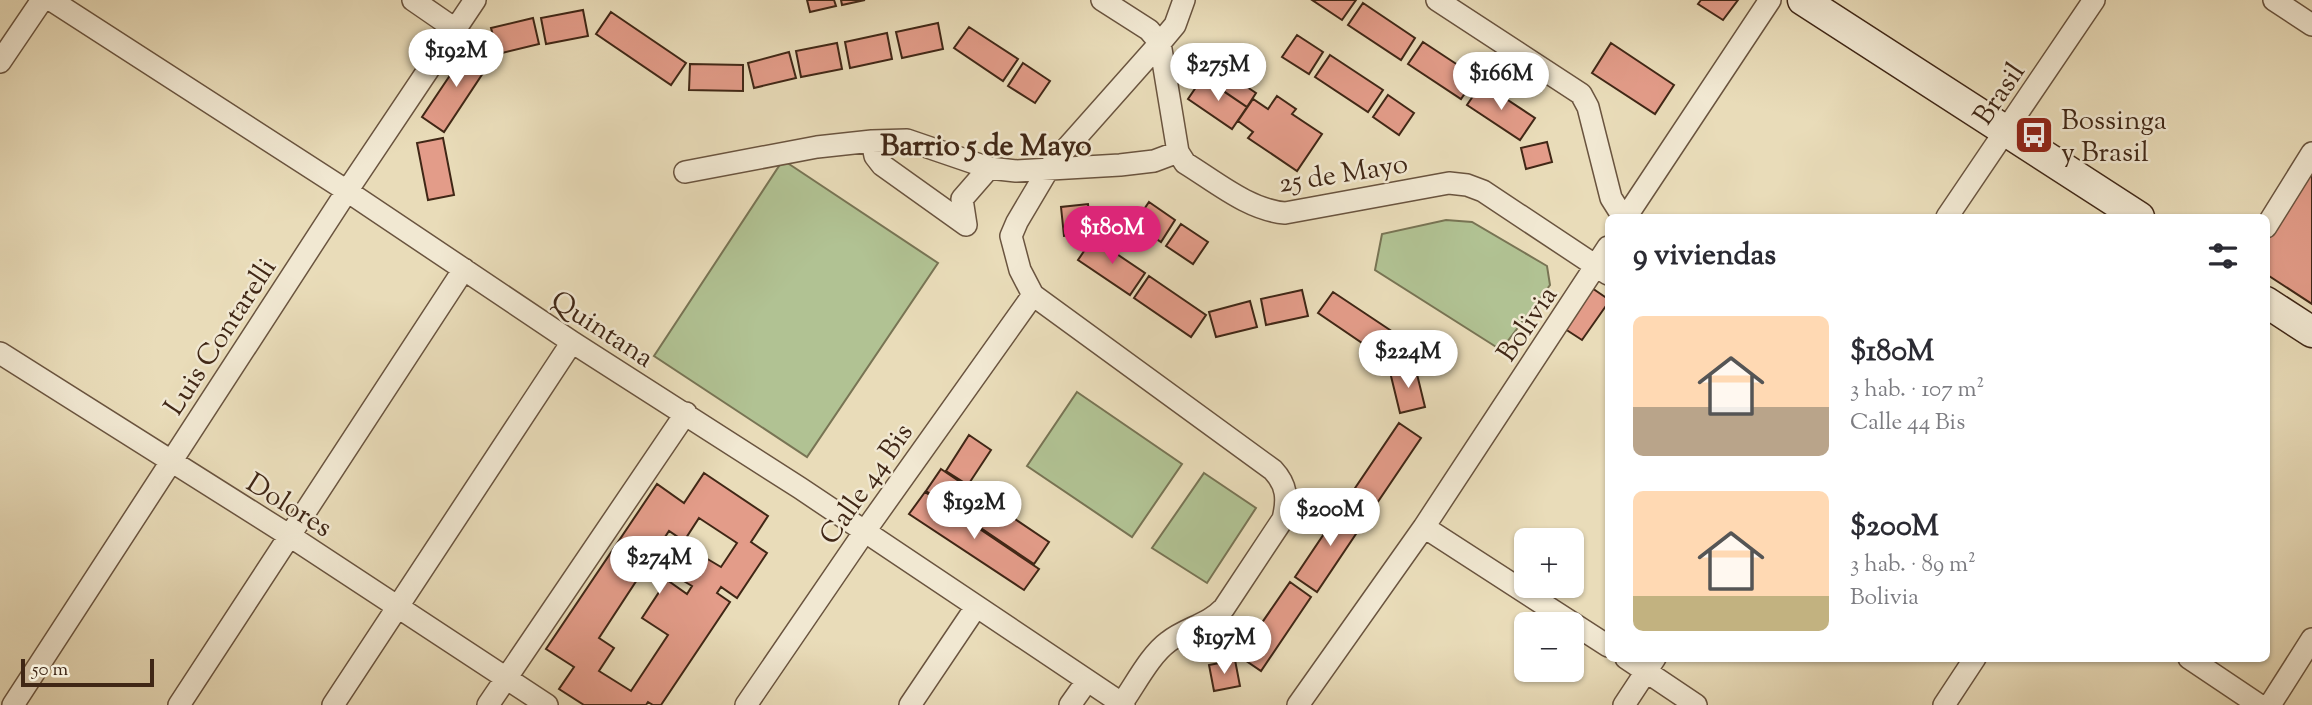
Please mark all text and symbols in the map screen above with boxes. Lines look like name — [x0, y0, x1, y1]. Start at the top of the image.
pin: $192M — [407, 29, 505, 89]
text: $192M — [425, 35, 487, 68]
pin: $275M — [1169, 43, 1267, 103]
text: $275M — [1186, 49, 1250, 82]
pin: $166M — [1452, 52, 1550, 112]
street label: Brasil — [1965, 55, 2036, 134]
text: $166M — [1469, 58, 1533, 91]
place label: Bossinga y Brasil — [2061, 102, 2167, 174]
bus stop icon: Bossinga y Brasil — [2013, 114, 2055, 156]
district label: Barrio 5 de Mayo — [880, 126, 1092, 169]
street label: 25 de Mayo — [1276, 145, 1411, 205]
pin: $180M — [1063, 206, 1161, 266]
text: $180M — [1080, 212, 1144, 245]
text: 9 viviendas — [1633, 235, 1776, 278]
icon: filters — [2204, 237, 2242, 275]
street label: Luis Contarelli — [156, 251, 287, 424]
street label: Bolivia — [1488, 279, 1569, 371]
street label: Quintana — [542, 282, 661, 379]
pin: $224M — [1359, 330, 1457, 390]
text: $180M — [1850, 331, 1934, 374]
text: $224M — [1375, 336, 1441, 369]
icon: home — [1689, 344, 1773, 428]
text: 3 hab. · 107 m² — [1850, 374, 1984, 407]
text: Calle 44 Bis — [1850, 407, 1965, 440]
street label: Calle 44 Bis — [811, 416, 924, 554]
street label: Dolores — [238, 464, 339, 549]
pin: $192M — [925, 482, 1023, 541]
text: $192M — [943, 487, 1005, 520]
pin: $200M — [1281, 489, 1379, 548]
text: $200M — [1296, 494, 1364, 527]
text: $200M — [1850, 506, 1939, 549]
icon: home — [1689, 519, 1773, 603]
map controls — [1514, 528, 1584, 682]
button: + — [1514, 528, 1584, 598]
pin: $274M — [610, 536, 708, 596]
text: $274M — [626, 542, 692, 575]
text: 3 hab. · 89 m² — [1850, 549, 1976, 582]
text: Bolivia — [1850, 582, 1919, 615]
button: − — [1514, 612, 1584, 682]
pin: $197M — [1175, 616, 1273, 676]
text: $197M — [1192, 622, 1256, 655]
scale bar — [21, 656, 154, 688]
text: 50 m — [32, 657, 68, 684]

